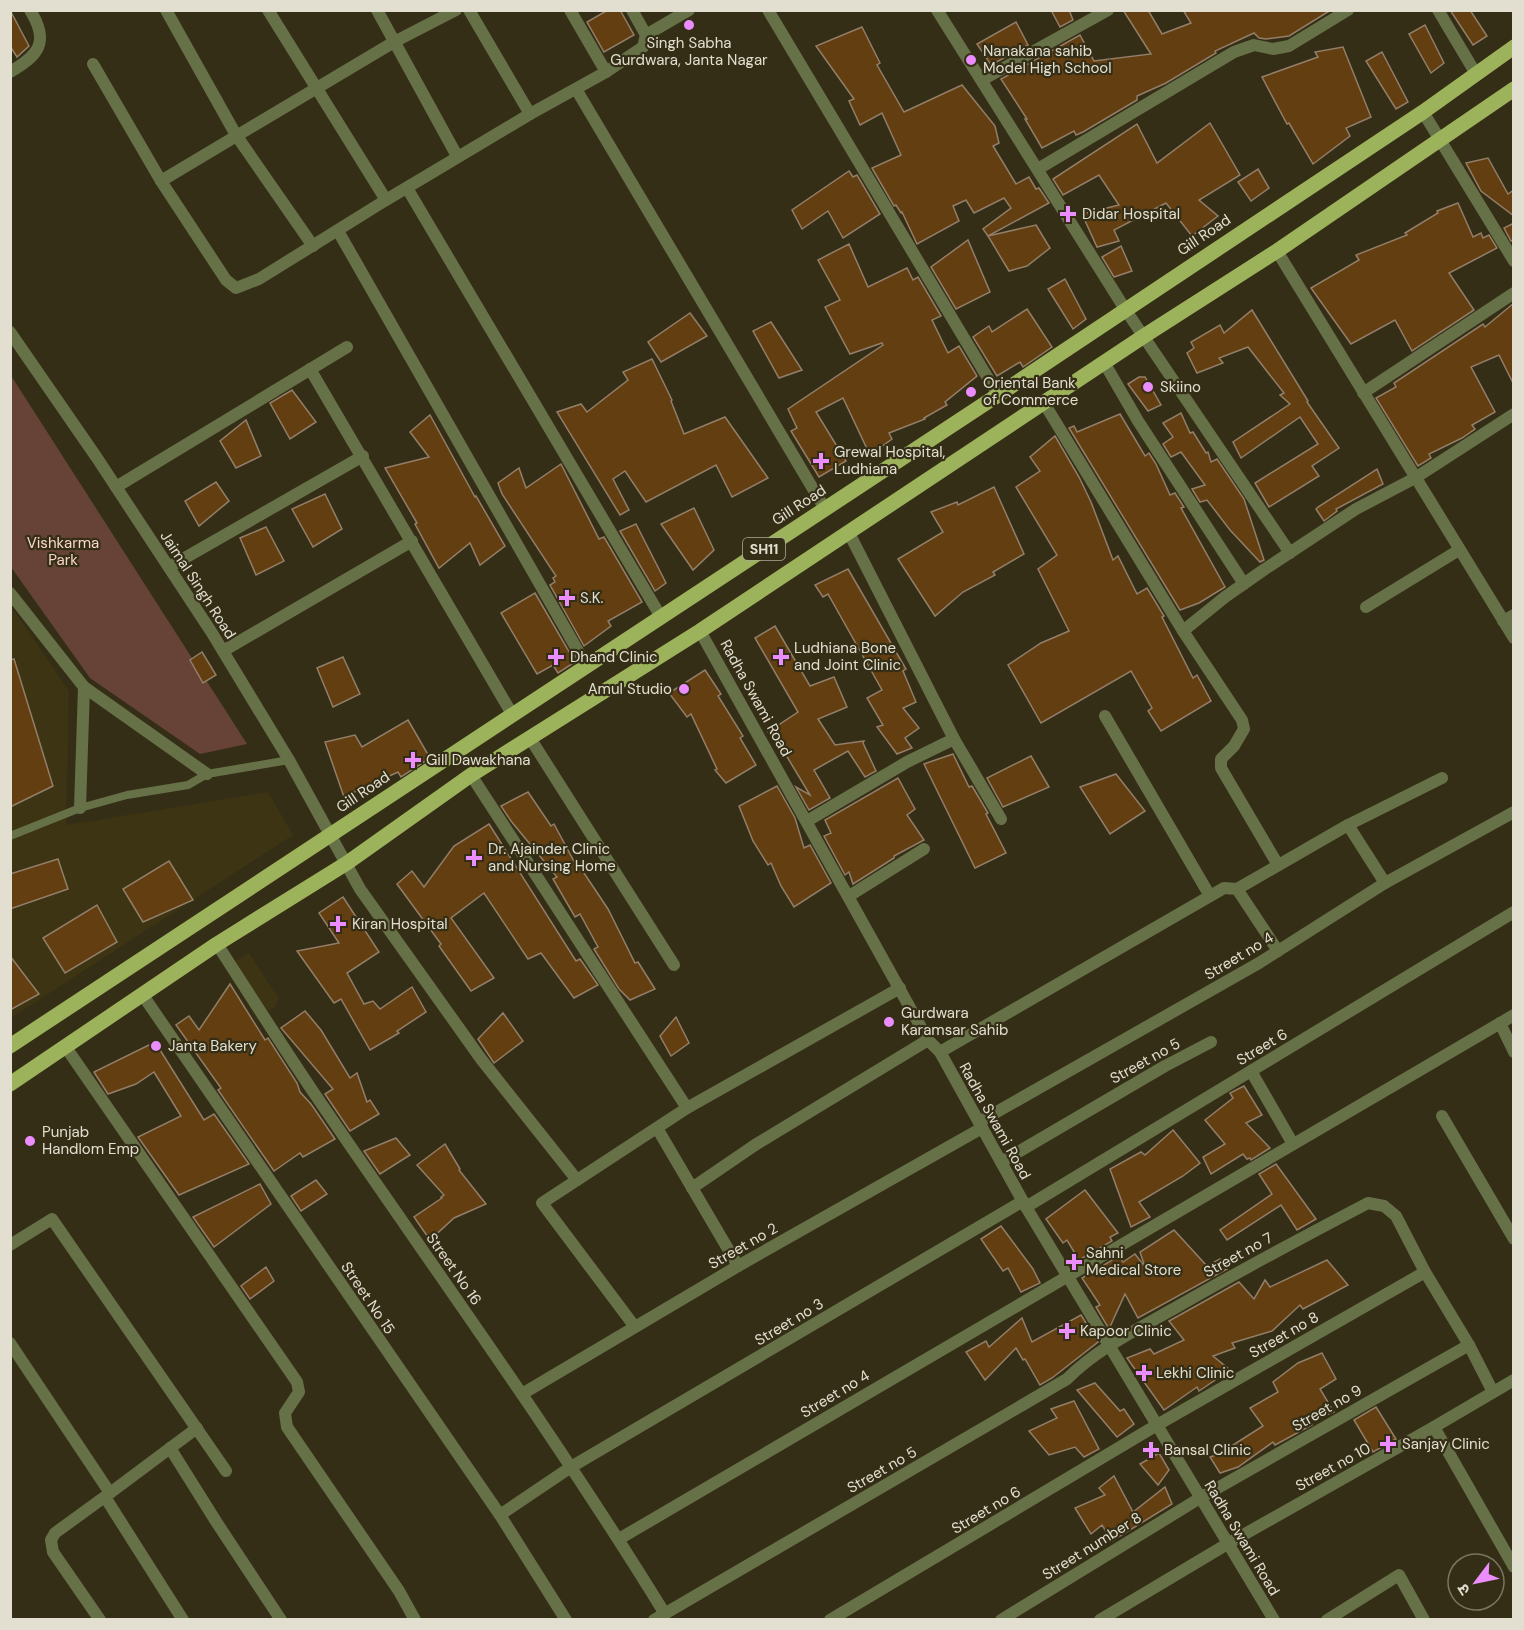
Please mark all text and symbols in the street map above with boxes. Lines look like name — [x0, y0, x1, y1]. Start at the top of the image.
marker: Singh Sabha Gurdwara, Janta Nagar — [682, 18, 696, 32]
place label: Singh Sabha Gurdwara, Janta Nagar — [610, 33, 768, 70]
place label: Nanakana sahib Model High School — [983, 41, 1112, 78]
marker: Nanakana sahib Model High School — [964, 53, 978, 67]
place label: Didar Hospital — [1082, 204, 1180, 224]
marker: Didar Hospital — [1059, 205, 1077, 223]
street label: Gill Road — [1173, 210, 1235, 260]
place label: Oriental Bank of Commerce — [983, 373, 1078, 410]
place label: Skiino — [1160, 377, 1201, 397]
marker: Skiino — [1141, 380, 1155, 394]
marker: Oriental Bank of Commerce — [964, 385, 978, 399]
place label: Grewal Hospital, Ludhiana — [834, 442, 946, 479]
marker: Grewal Hospital, Ludhiana — [812, 452, 830, 470]
street label: Gill Road — [768, 480, 830, 530]
street label: Jaimal Singh Road — [156, 527, 240, 643]
park label: Vishkarma Park — [27, 533, 99, 570]
road number: SH11 — [743, 538, 785, 560]
place label: S.K. — [580, 588, 603, 608]
marker: S.K. — [558, 589, 576, 607]
street label: Radha Swami Road — [716, 636, 796, 760]
place label: Ludhiana Bone and Joint Clinic — [794, 638, 901, 675]
place label: Dhand Clinic — [570, 647, 658, 667]
marker: Dhand Clinic — [547, 648, 565, 666]
marker: Ludhiana Bone and Joint Clinic — [772, 648, 790, 666]
place label: Amul Studio — [588, 679, 672, 699]
marker: Amul Studio — [677, 682, 691, 696]
place label: Gill Dawakhana — [426, 750, 530, 770]
marker: Gill Dawakhana — [404, 751, 422, 769]
street label: Gill Road — [332, 767, 394, 817]
place label: Dr. Ajainder Clinic and Nursing Home — [488, 839, 616, 876]
marker: Dr. Ajainder Clinic and Nursing Home — [465, 849, 483, 867]
place label: Kiran Hospital — [352, 914, 448, 934]
marker: Kiran Hospital — [329, 915, 347, 933]
street label: Street no 4 — [1201, 928, 1277, 984]
place label: Gurdwara Karamsar Sahib — [901, 1003, 1008, 1040]
marker: Gurdwara Karamsar Sahib — [882, 1015, 896, 1029]
street label: Street 6 — [1233, 1024, 1291, 1070]
street label: Street no 5 — [1106, 1034, 1184, 1088]
place label: Janta Bakery — [168, 1036, 258, 1056]
marker: Janta Bakery — [149, 1039, 163, 1053]
street label: Radha Swami Road — [955, 1059, 1035, 1183]
place label: Punjab Handlom Emp — [42, 1122, 139, 1159]
marker: Punjab Handlom Emp — [23, 1134, 37, 1148]
street label: Street no 2 — [705, 1218, 781, 1274]
street label: Street no 7 — [1200, 1228, 1276, 1282]
street label: Street No 16 — [422, 1229, 486, 1309]
place label: Sahni Medical Store — [1086, 1243, 1181, 1280]
marker: Sahni Medical Store — [1067, 1255, 1081, 1269]
street label: Street No 15 — [336, 1258, 400, 1338]
street label: Street no 3 — [751, 1294, 827, 1350]
street label: Street no 8 — [1246, 1307, 1322, 1363]
place label: Kapoor Clinic — [1080, 1321, 1172, 1341]
marker: Kapoor Clinic — [1058, 1322, 1076, 1340]
place label: Lekhi Clinic — [1156, 1363, 1234, 1383]
street label: Street no 4 — [797, 1366, 873, 1422]
marker: Lekhi Clinic — [1137, 1366, 1151, 1380]
street label: Street no 9 — [1288, 1380, 1366, 1436]
place label: Sanjay Clinic — [1402, 1434, 1490, 1454]
marker: Sanjay Clinic — [1379, 1435, 1397, 1453]
street label: Street no 10 — [1292, 1438, 1374, 1496]
place label: Bansal Clinic — [1164, 1440, 1251, 1460]
marker: Bansal Clinic — [1142, 1441, 1160, 1459]
street label: Street no 5 — [844, 1442, 920, 1498]
street label: Radha Swami Road — [1200, 1477, 1284, 1599]
street label: Street no 6 — [948, 1481, 1024, 1539]
street label: Street number 8 — [1039, 1507, 1145, 1585]
north arrow — [1446, 1552, 1506, 1612]
text: उ — [1452, 1580, 1475, 1599]

